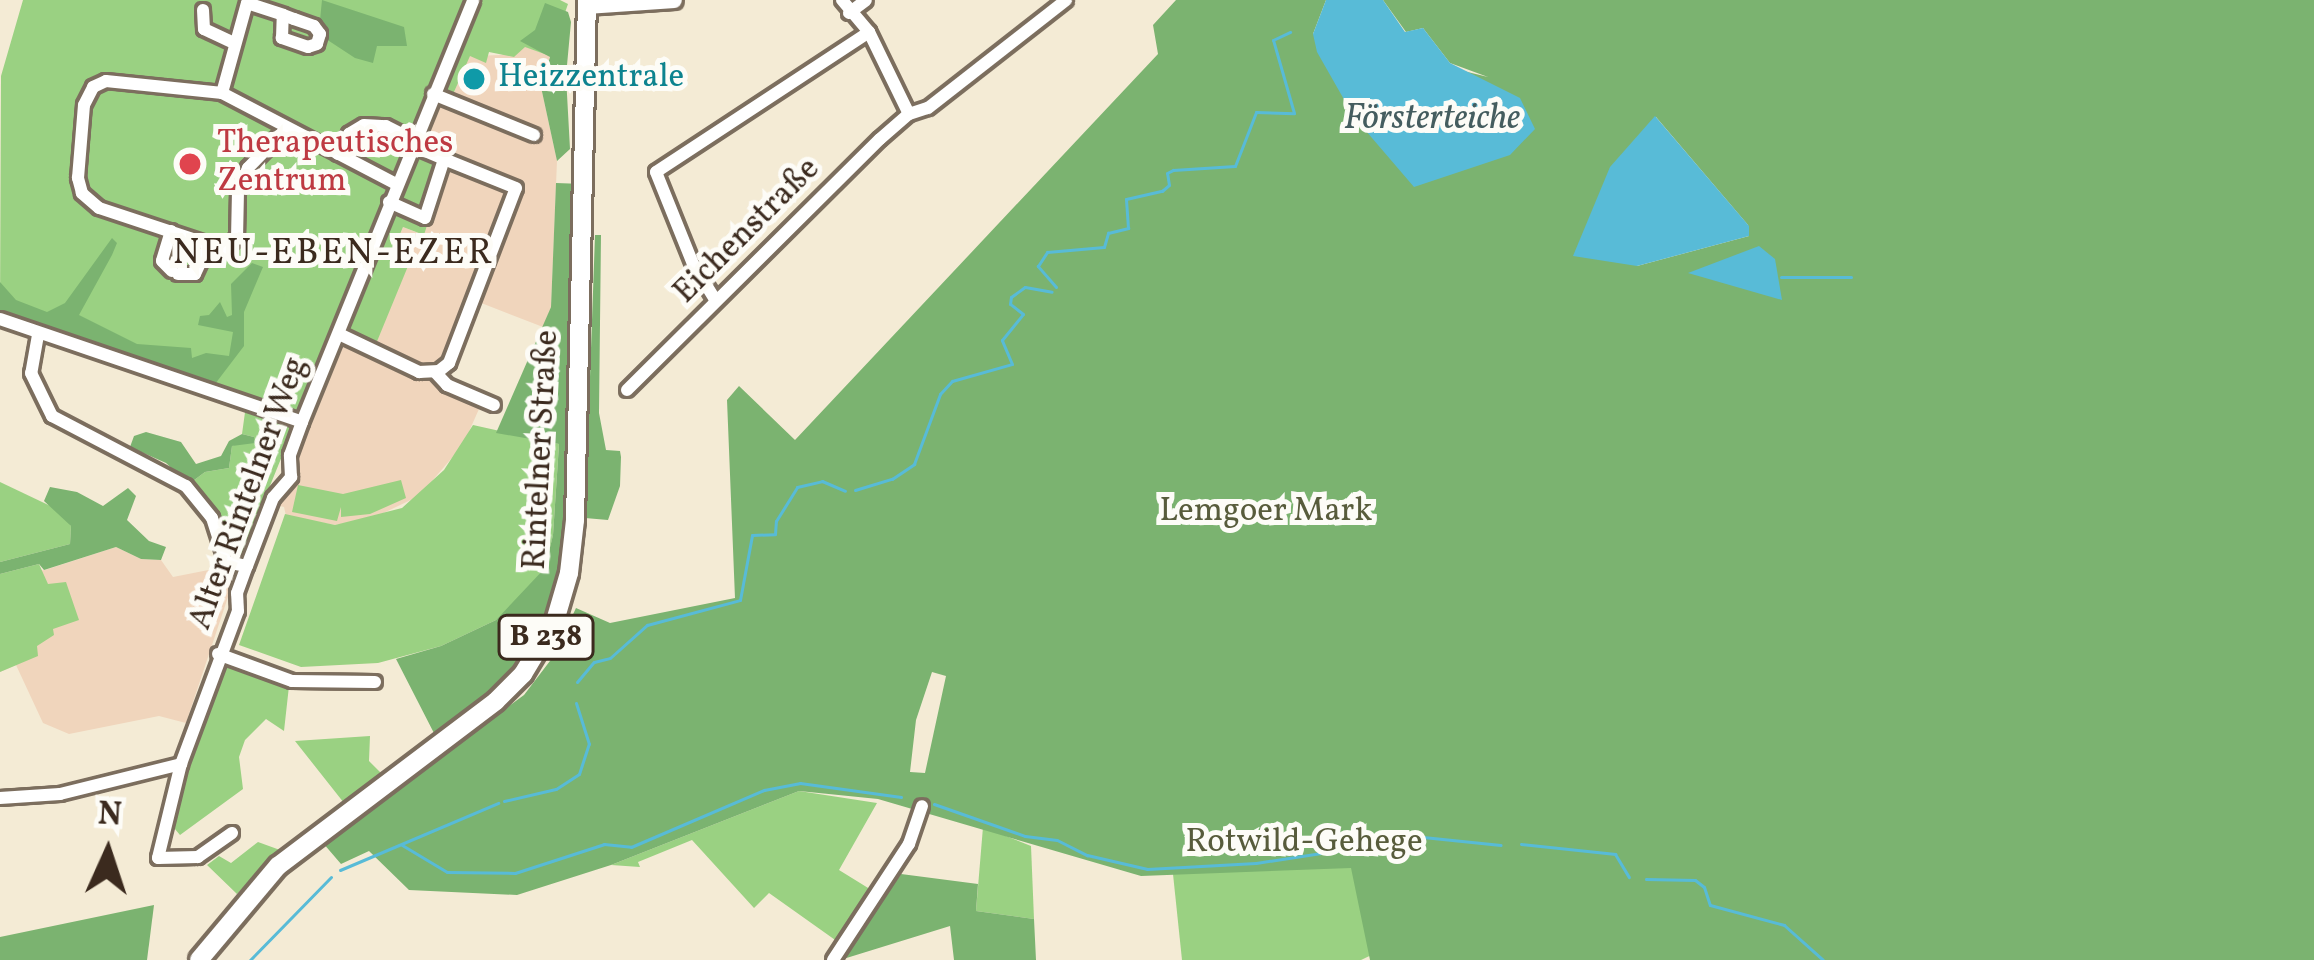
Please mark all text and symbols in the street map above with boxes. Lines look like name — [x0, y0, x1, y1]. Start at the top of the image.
place label: Heizzentrale — [498, 59, 684, 99]
marker: Heizzentrale — [461, 66, 487, 92]
water label: Försterteiche — [1344, 98, 1520, 142]
place label: Therapeutisches Zentrum — [217, 125, 453, 203]
marker: Therapeutisches Zentrum — [174, 148, 206, 180]
street label: Eichenstraße — [667, 151, 829, 313]
district label: NEU-EBEN-EZER — [173, 233, 495, 277]
street label: Rintelner Straße — [517, 329, 569, 571]
street label: Alter Rintelner Weg — [182, 352, 318, 636]
park label: Lemgoer Mark — [1160, 493, 1372, 533]
road number: B 238 — [495, 613, 597, 661]
north arrow — [48, 792, 168, 912]
text: N — [97, 792, 123, 840]
park label: Rotwild-Gehege — [1185, 824, 1423, 864]

